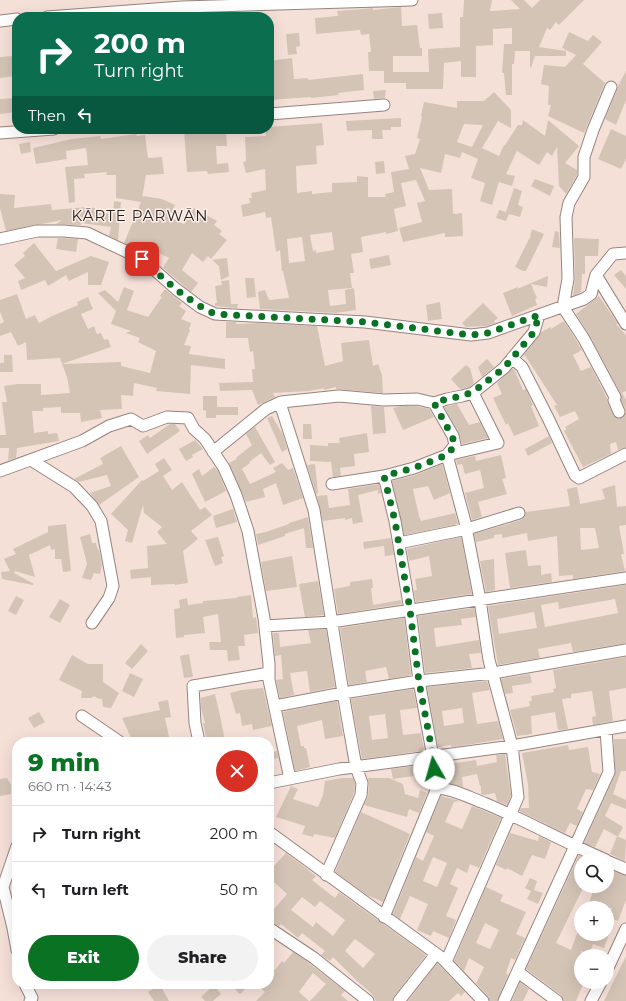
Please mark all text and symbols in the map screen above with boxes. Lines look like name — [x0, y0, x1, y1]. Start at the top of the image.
text: 200 m — [94, 26, 186, 60]
icon: right — [28, 28, 80, 80]
text: Turn right — [94, 60, 184, 82]
icon: left — [74, 104, 96, 126]
text: Then — [28, 106, 66, 125]
district label: KĀRTE PARWĀN — [71, 206, 209, 225]
pin — [125, 242, 159, 276]
icon: arrive — [131, 248, 153, 270]
text: 9 min — [28, 748, 100, 777]
position arrow — [413, 748, 455, 790]
button: close — [216, 750, 258, 792]
text: 660 m · 14:43 — [28, 778, 112, 794]
icon: right — [28, 823, 50, 845]
text: Turn right — [62, 824, 141, 843]
text: 200 m — [210, 824, 258, 843]
map controls — [574, 853, 614, 989]
button: search — [574, 853, 614, 893]
icon: left — [28, 879, 50, 901]
text: Turn left — [62, 880, 129, 899]
text: 50 m — [220, 880, 258, 899]
button: + — [574, 901, 614, 941]
button: Exit — [28, 935, 139, 981]
button: Share — [147, 935, 258, 981]
button: − — [574, 949, 614, 989]

